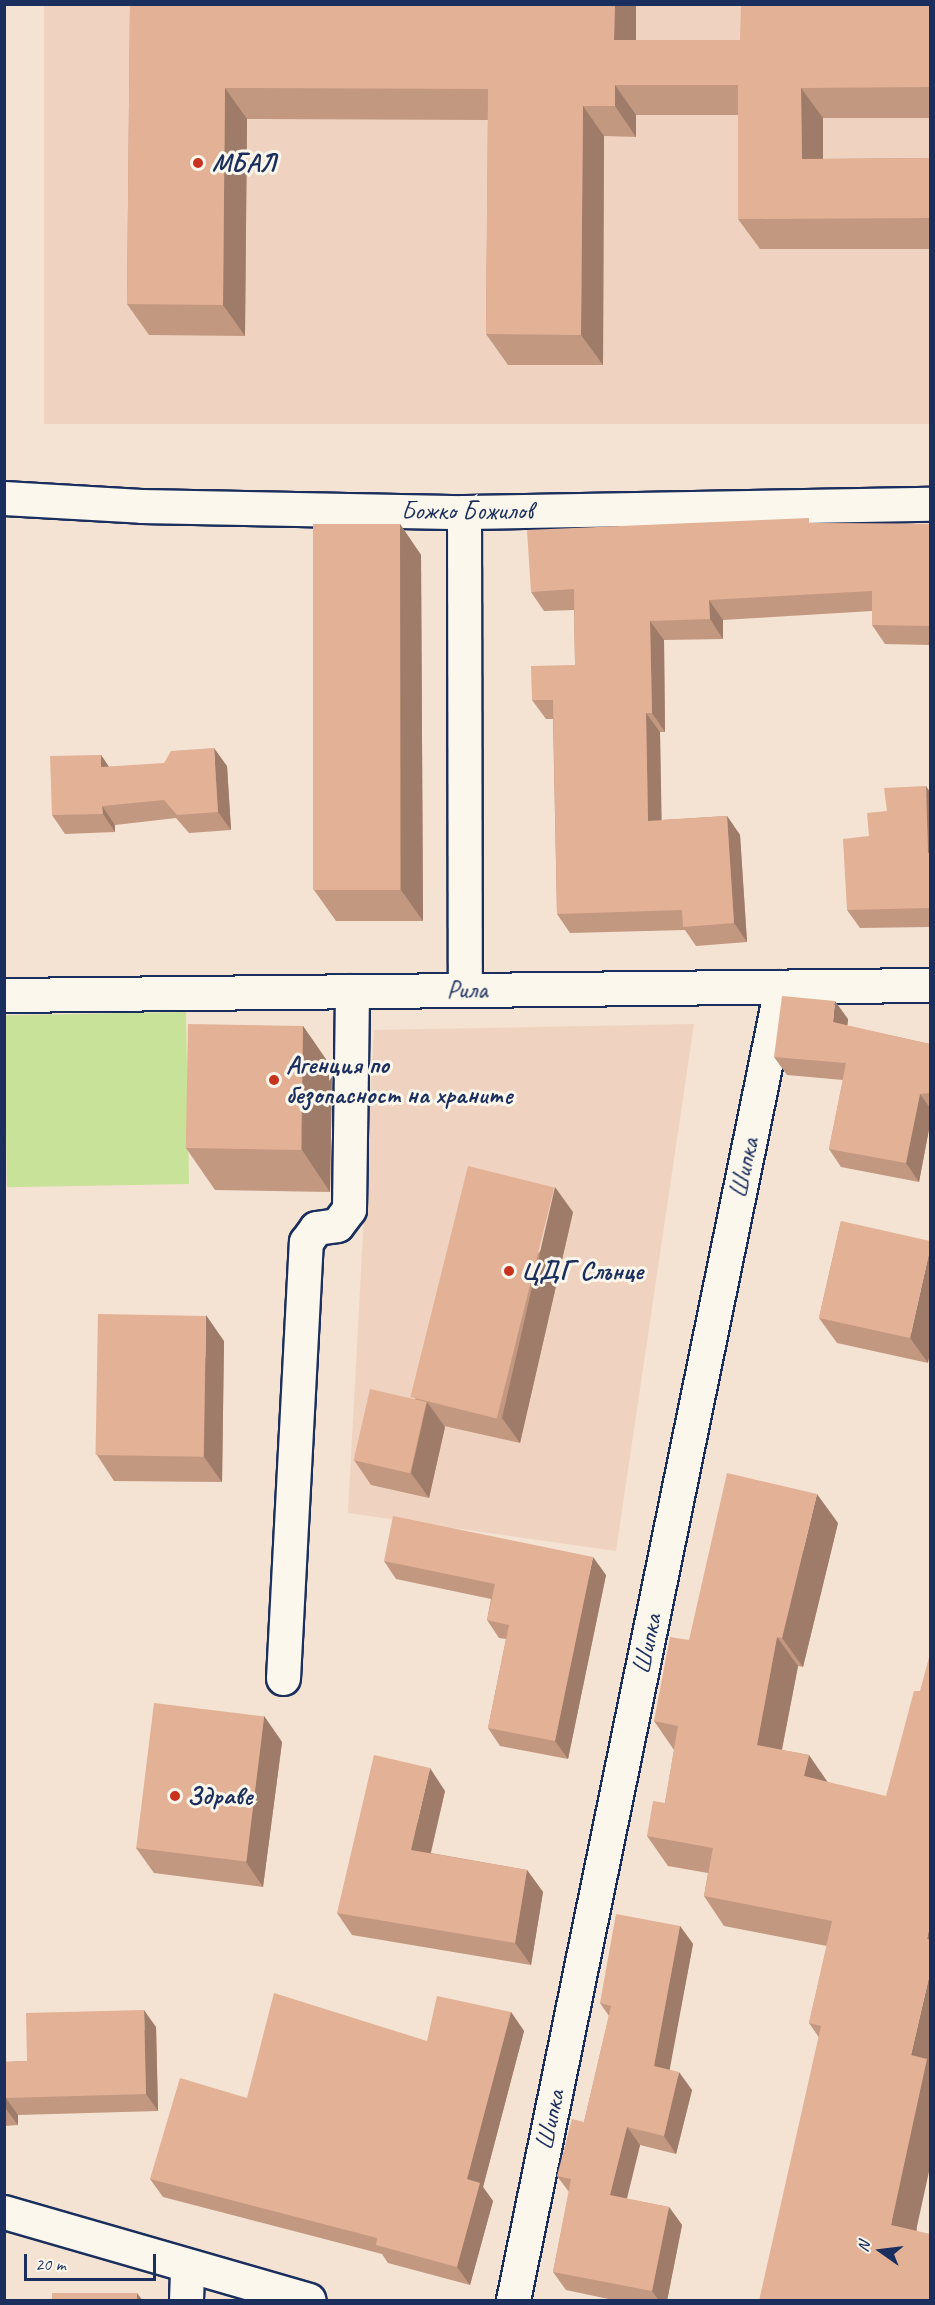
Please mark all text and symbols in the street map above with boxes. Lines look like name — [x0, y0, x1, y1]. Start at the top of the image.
place label: МБАЛ — [212, 147, 277, 179]
marker: МБАЛ — [189, 154, 207, 172]
street label: Божко Божилов — [400, 495, 534, 527]
street label: Рила — [446, 974, 488, 1006]
place label: Агенция по безопасност на храните — [286, 1049, 514, 1110]
marker: Агенция по безопасност на храните — [267, 1073, 281, 1087]
street label: Шипка — [722, 1135, 766, 1201]
place label: ЦДГ Слънце — [521, 1255, 643, 1287]
marker: ЦДГ Слънце — [502, 1264, 516, 1278]
street label: Шипка — [625, 1611, 669, 1677]
place label: Здраве — [187, 1780, 253, 1812]
marker: Здраве — [168, 1789, 182, 1803]
street label: Шипка — [528, 2087, 572, 2153]
north arrow — [851, 2221, 911, 2281]
text: N — [853, 2239, 874, 2254]
scale bar — [27, 2242, 159, 2280]
text: 20 m — [35, 2253, 66, 2275]

